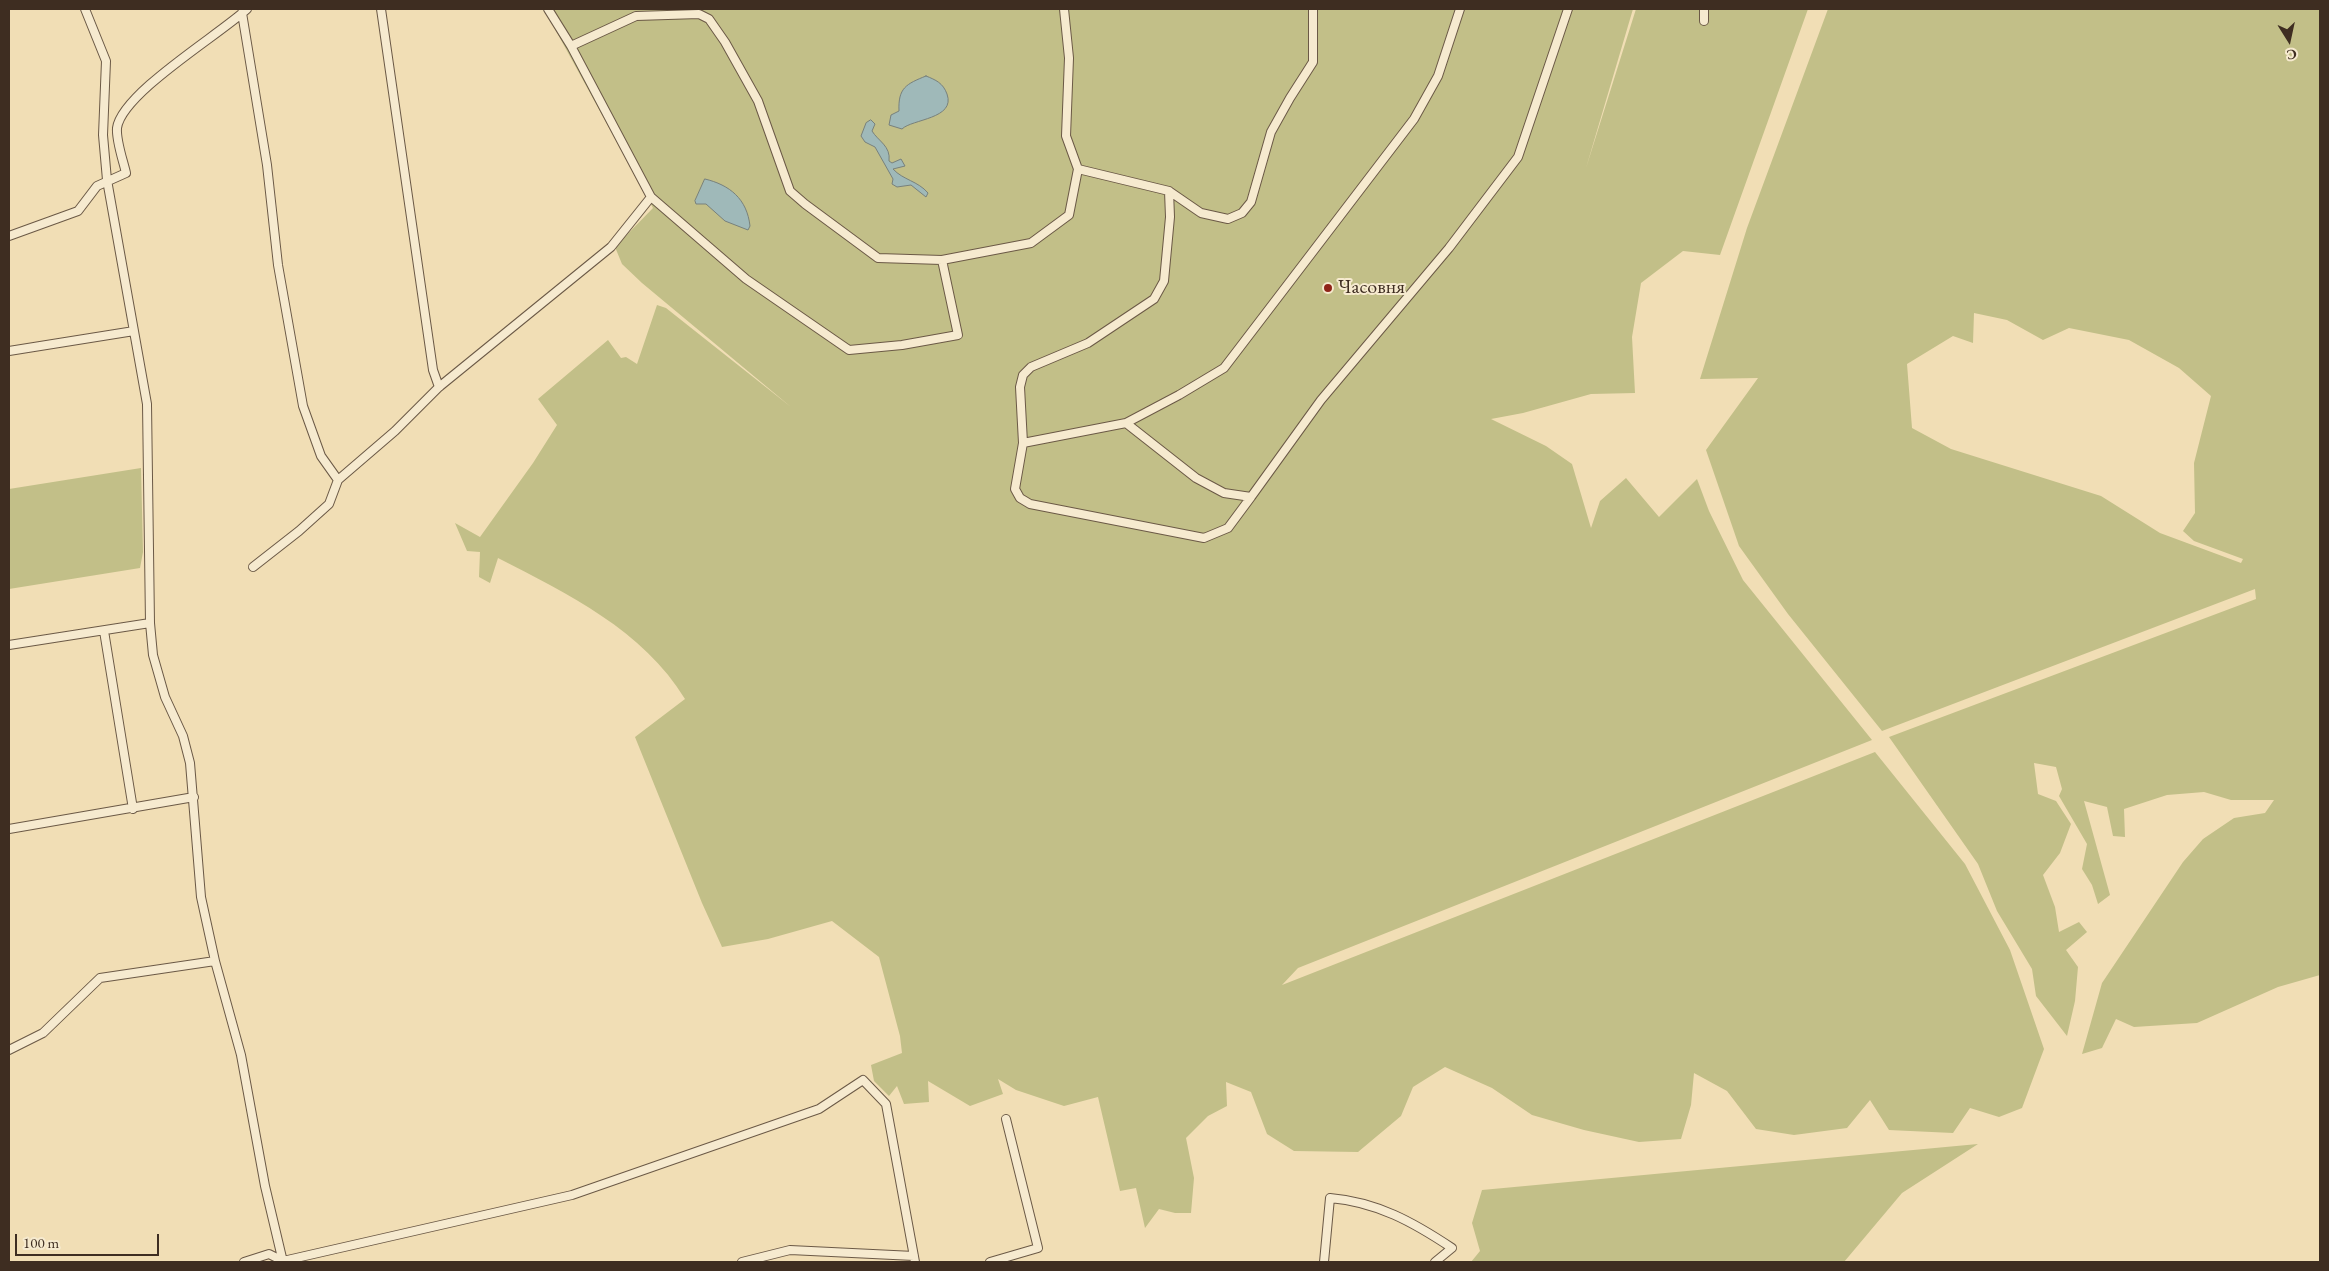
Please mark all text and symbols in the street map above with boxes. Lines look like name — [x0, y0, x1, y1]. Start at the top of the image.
north arrow — [2264, 15, 2314, 65]
text: С — [2285, 45, 2298, 64]
place label: Часовня — [1338, 276, 1405, 300]
marker: Часовня — [1322, 282, 1334, 294]
scale bar — [18, 1224, 161, 1256]
text: 100 m — [23, 1233, 59, 1252]

